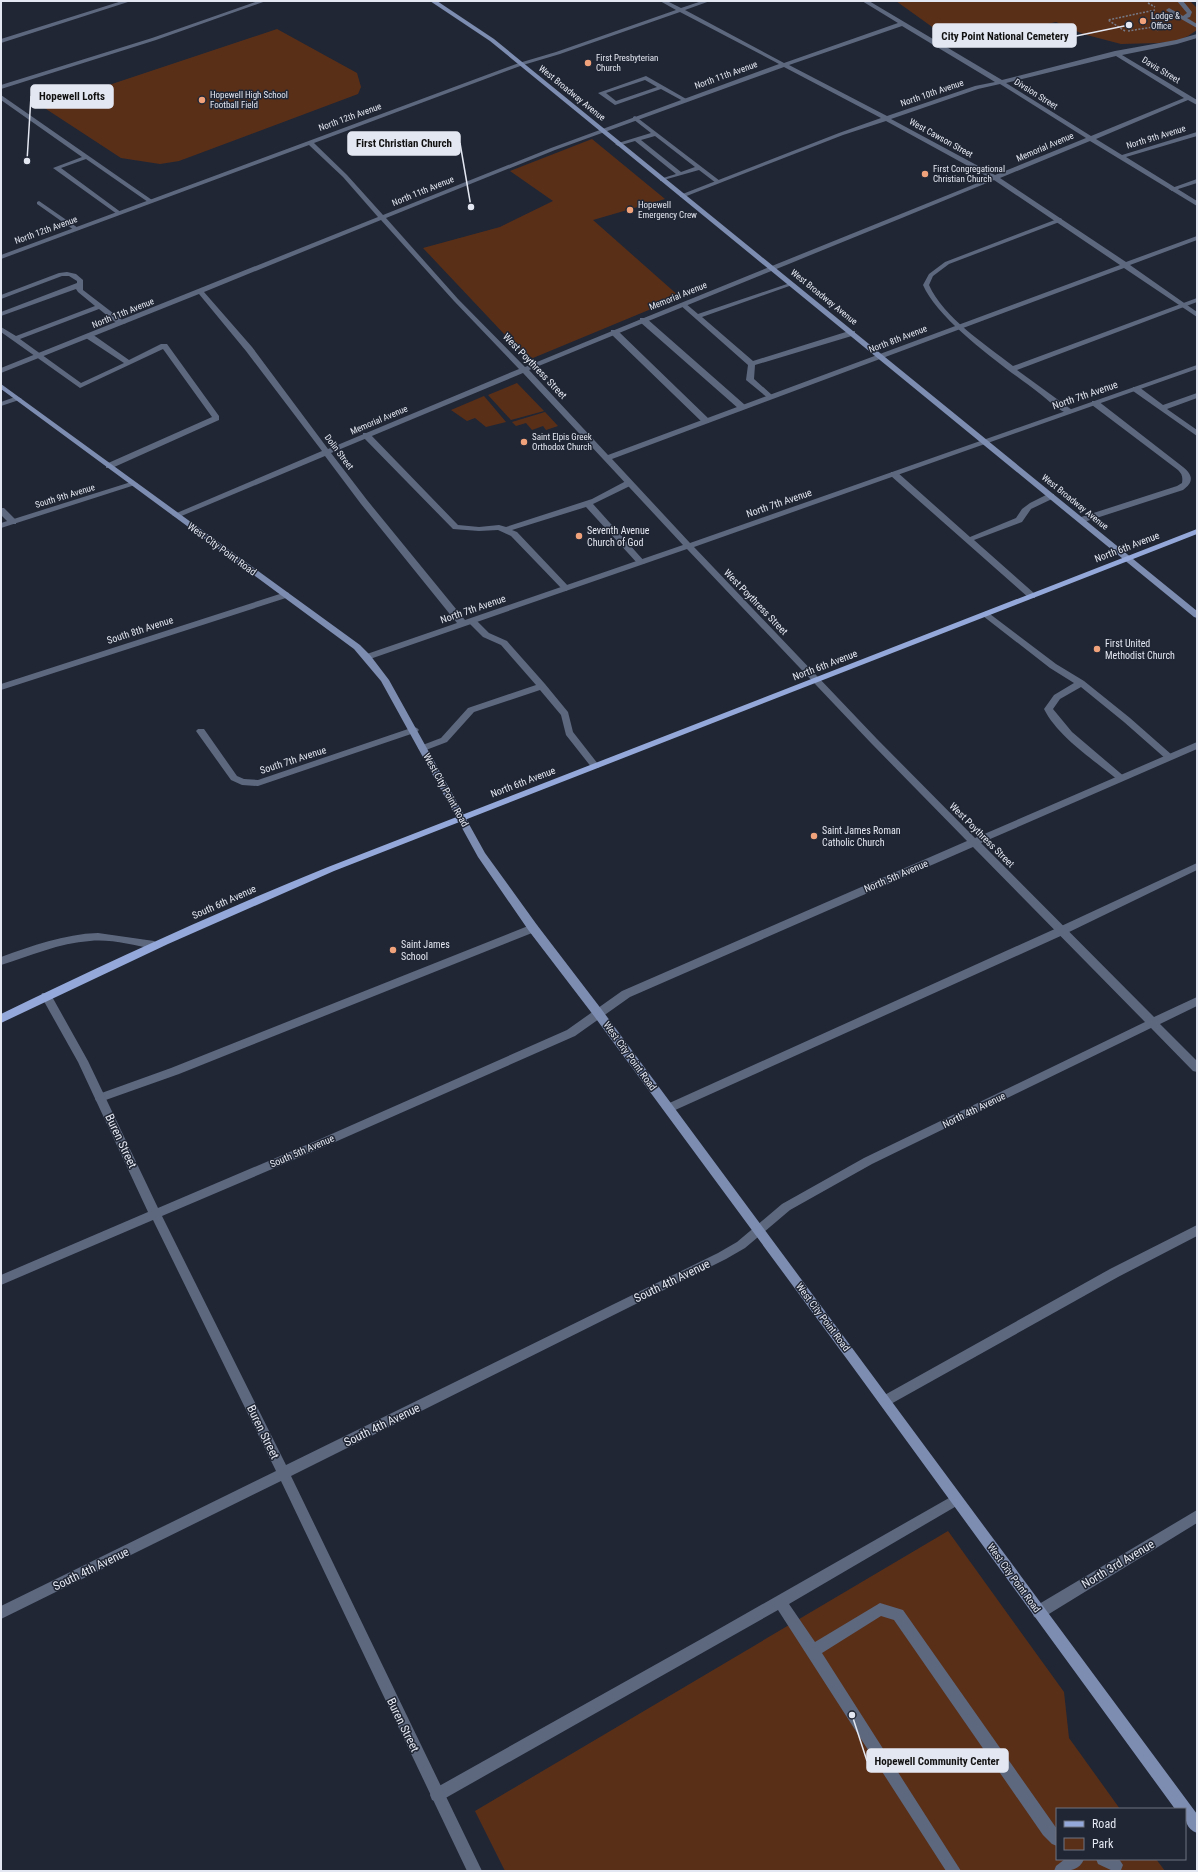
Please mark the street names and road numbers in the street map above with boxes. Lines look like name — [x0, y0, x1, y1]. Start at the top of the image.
street label: Davis Street — [1140, 55, 1182, 85]
street label: North 11th Avenue — [693, 59, 759, 91]
street label: West Broadway Avenue — [537, 63, 607, 123]
street label: Divsion Street — [1012, 77, 1060, 111]
street label: North 10th Avenue — [899, 78, 965, 108]
street label: North 12th Avenue — [317, 101, 383, 133]
street label: West Cawson Street — [907, 116, 975, 160]
street label: North 9th Avenue — [1125, 123, 1187, 151]
street label: Memorial Avenue — [1015, 130, 1075, 164]
street label: North 11th Avenue — [391, 174, 455, 208]
street label: North 12th Avenue — [13, 214, 79, 246]
street label: West Broadway Avenue — [789, 267, 859, 327]
street label: Memorial Avenue — [648, 280, 708, 312]
street label: North 11th Avenue — [91, 296, 155, 330]
street label: North 8th Avenue — [867, 323, 929, 355]
street label: West Poythress Street — [501, 331, 569, 401]
street label: North 7th Avenue — [1051, 379, 1119, 411]
street label: Memorial Avenue — [349, 403, 409, 437]
street label: Dolin Street — [323, 432, 356, 472]
street label: West Broadway Avenue — [1040, 472, 1110, 532]
street label: South 9th Avenue — [34, 482, 96, 510]
street label: North 7th Avenue — [745, 487, 813, 519]
street label: West City Point Road — [185, 520, 259, 578]
street label: North 6th Avenue — [1093, 529, 1161, 564]
street label: West Poythress Street — [722, 567, 790, 637]
street label: North 7th Avenue — [439, 593, 507, 625]
street label: South 8th Avenue — [106, 614, 175, 646]
street label: North 6th Avenue — [791, 647, 859, 682]
street label: South 7th Avenue — [259, 744, 328, 776]
street label: West City Point Road — [421, 751, 471, 829]
street label: North 6th Avenue — [489, 764, 557, 799]
street label: West Poythress Street — [947, 800, 1017, 870]
street label: North 5th Avenue — [862, 857, 930, 894]
street label: South 6th Avenue — [190, 883, 258, 921]
street label: West City Point Road — [601, 1019, 659, 1093]
street label: North 4th Avenue — [941, 1090, 1007, 1130]
street label: Buren Street — [102, 1112, 140, 1171]
street label: South 5th Avenue — [268, 1132, 336, 1170]
street label: South 4th Avenue — [632, 1256, 713, 1305]
street label: West City Point Road — [794, 1281, 852, 1353]
street label: South 4th Avenue — [342, 1400, 423, 1449]
street label: Buren Street — [244, 1403, 282, 1462]
street label: North 3rd Avenue — [1079, 1537, 1157, 1591]
street label: West City Point Road — [985, 1541, 1043, 1615]
street label: South 4th Avenue — [51, 1544, 132, 1593]
street label: Buren Street — [384, 1696, 422, 1755]

